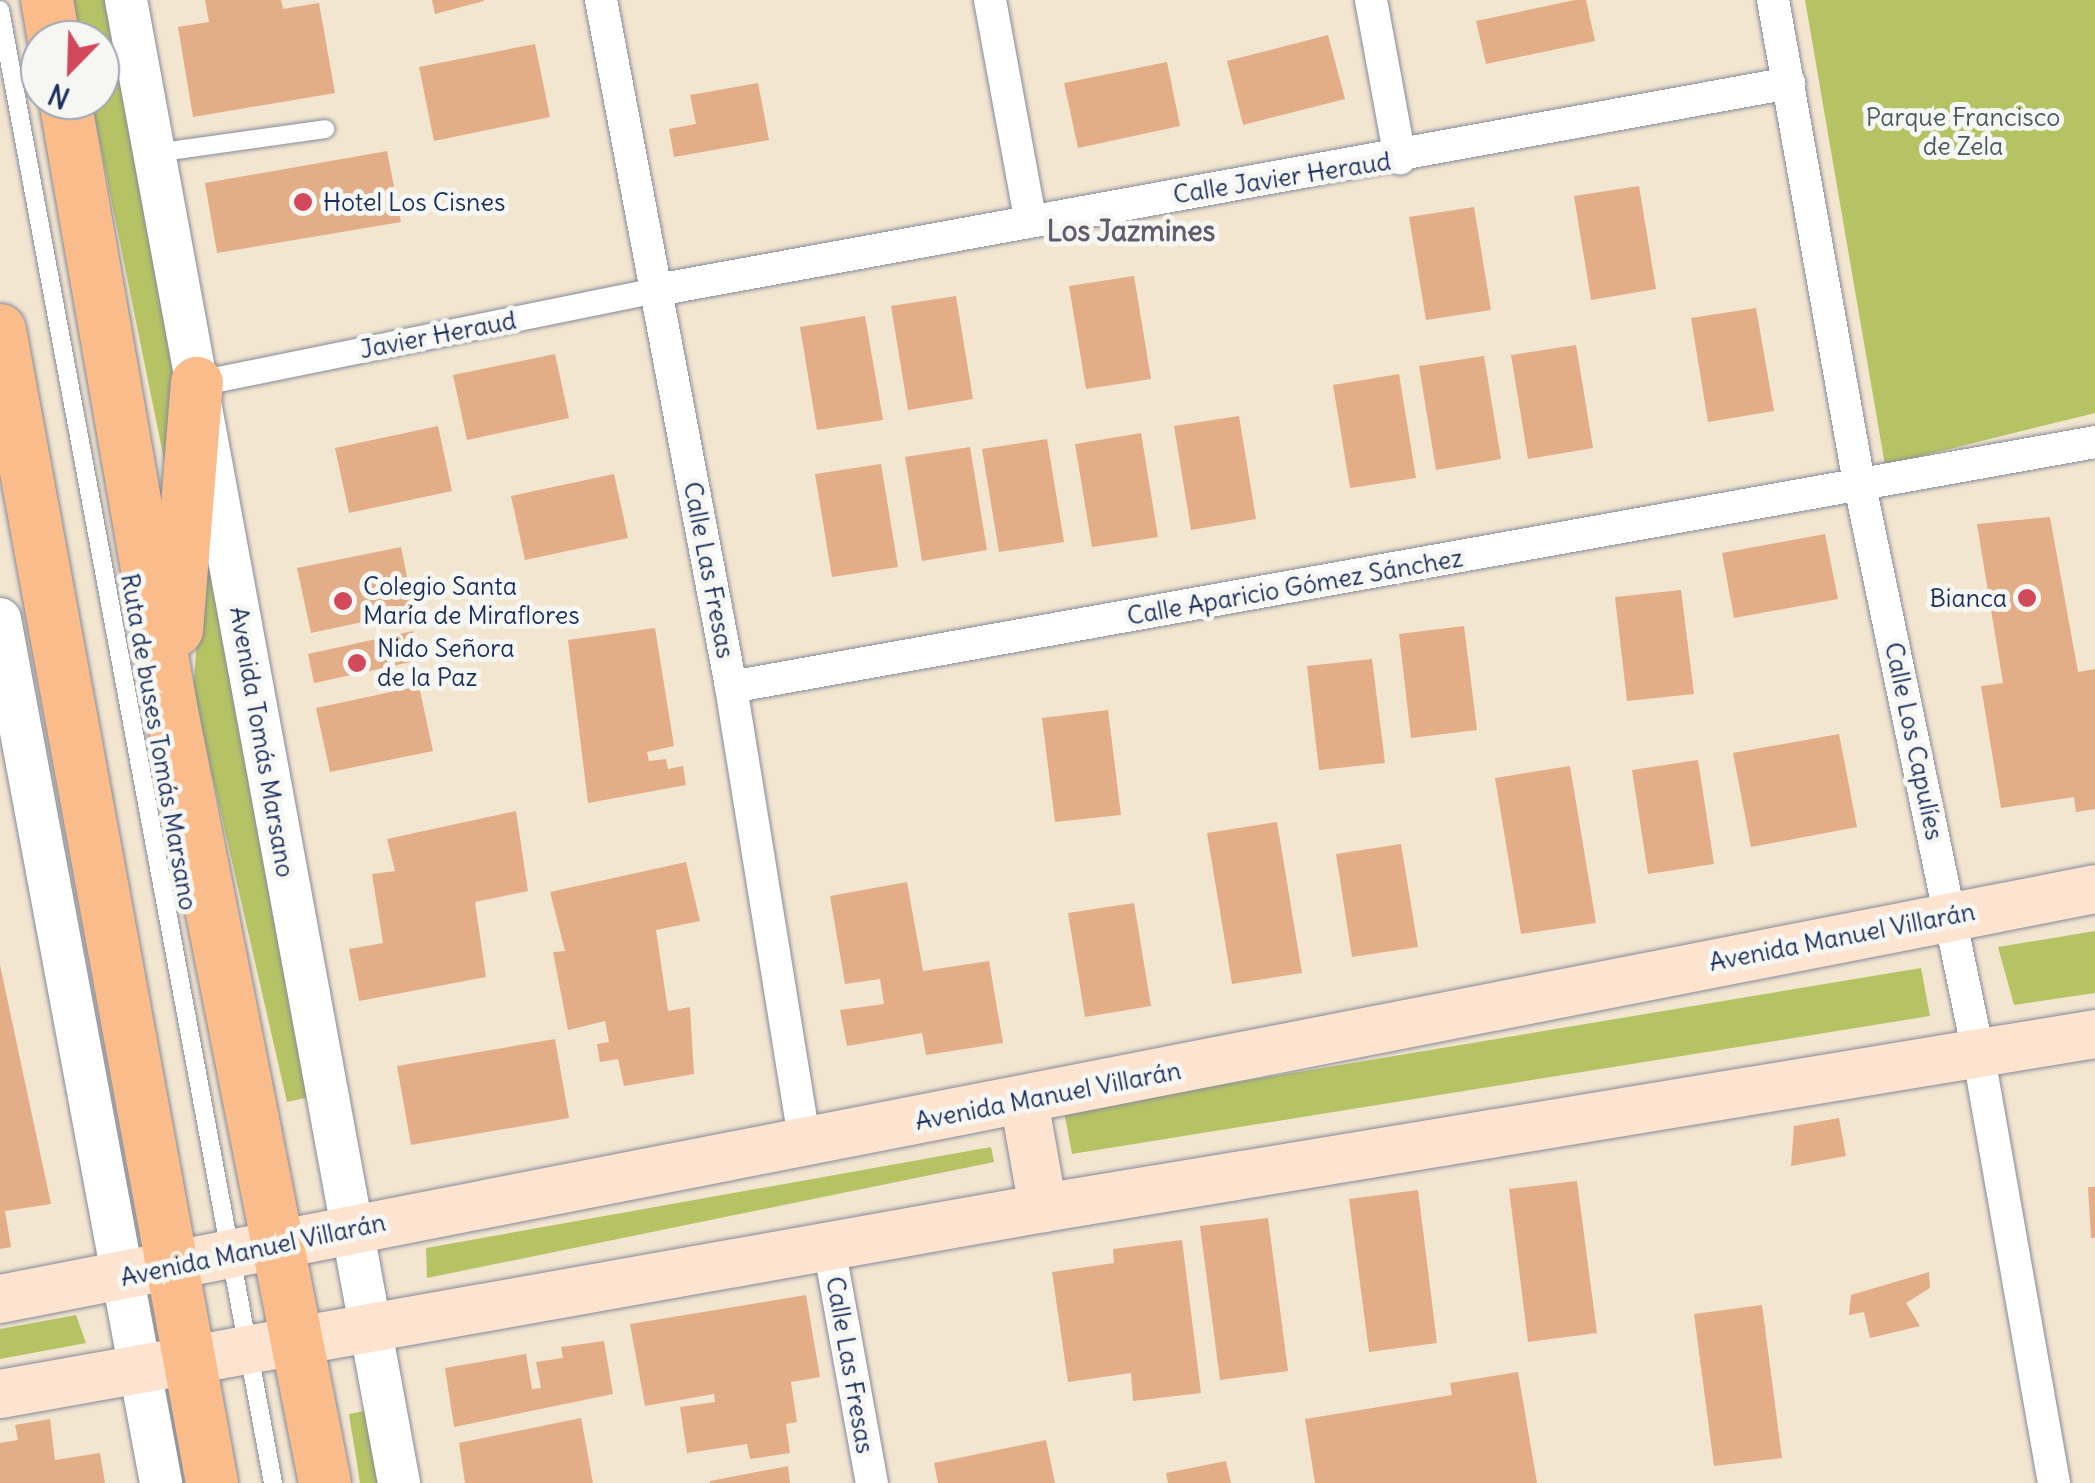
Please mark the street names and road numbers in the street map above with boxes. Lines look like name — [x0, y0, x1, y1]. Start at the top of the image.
street label: Calle Javier Heraud — [1171, 146, 1393, 210]
street label: Javier Heraud — [357, 305, 519, 365]
street label: Calle Las Fresas — [677, 479, 741, 661]
street label: Calle Aparicio Gómez Sánchez — [1125, 543, 1465, 631]
street label: Ruta de buses Tomás Marsano — [115, 571, 203, 913]
street label: Avenida Tomás Marsano — [223, 604, 301, 880]
street label: Calle Los Capulíes — [1878, 639, 1950, 843]
street label: Avenida Manuel Villarán — [1707, 897, 1977, 977]
street label: Avenida Manuel Villarán — [913, 1056, 1183, 1136]
street label: Avenida Manuel Villarán — [118, 1207, 388, 1293]
street label: Calle Las Fresas — [820, 1274, 880, 1456]

